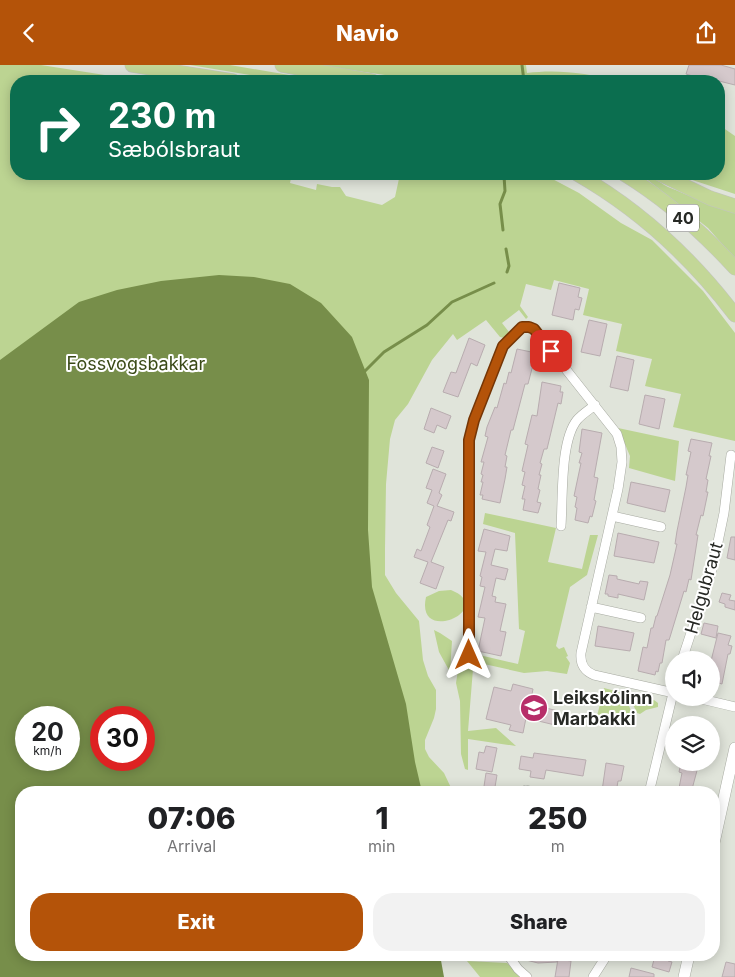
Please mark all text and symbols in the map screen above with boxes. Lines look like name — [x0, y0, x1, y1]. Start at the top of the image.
icon: back — [15, 19, 43, 47]
icon: share — [692, 19, 720, 47]
text: Navio — [336, 20, 399, 46]
text: 230 m — [108, 94, 216, 136]
icon: right — [25, 95, 90, 160]
text: Sæbólsbraut — [108, 136, 240, 162]
road number: 40 — [667, 205, 699, 232]
pin — [530, 330, 572, 372]
icon: arrive — [537, 337, 565, 365]
park label: Fossvogsbakkar — [67, 353, 206, 374]
street label: Helgubraut — [680, 540, 727, 636]
position arrow — [442, 628, 494, 680]
map controls — [665, 651, 720, 771]
button: sound — [665, 651, 720, 706]
place label: Leikskólinn Marbakki — [553, 687, 653, 729]
school or university icon: Leikskólinn Marbakki — [519, 693, 549, 723]
speed limit sign: 30 — [90, 706, 155, 771]
button: layers — [665, 716, 720, 771]
text: 20 — [31, 717, 64, 747]
text: km/h — [33, 743, 62, 758]
text: 07:06 — [148, 800, 236, 836]
text: 1 — [375, 800, 388, 836]
text: 250 — [528, 800, 587, 836]
text: Arrival — [167, 836, 216, 856]
text: min — [368, 836, 395, 856]
text: m — [551, 836, 565, 856]
button: Exit — [30, 893, 363, 951]
button: Share — [373, 893, 705, 951]

